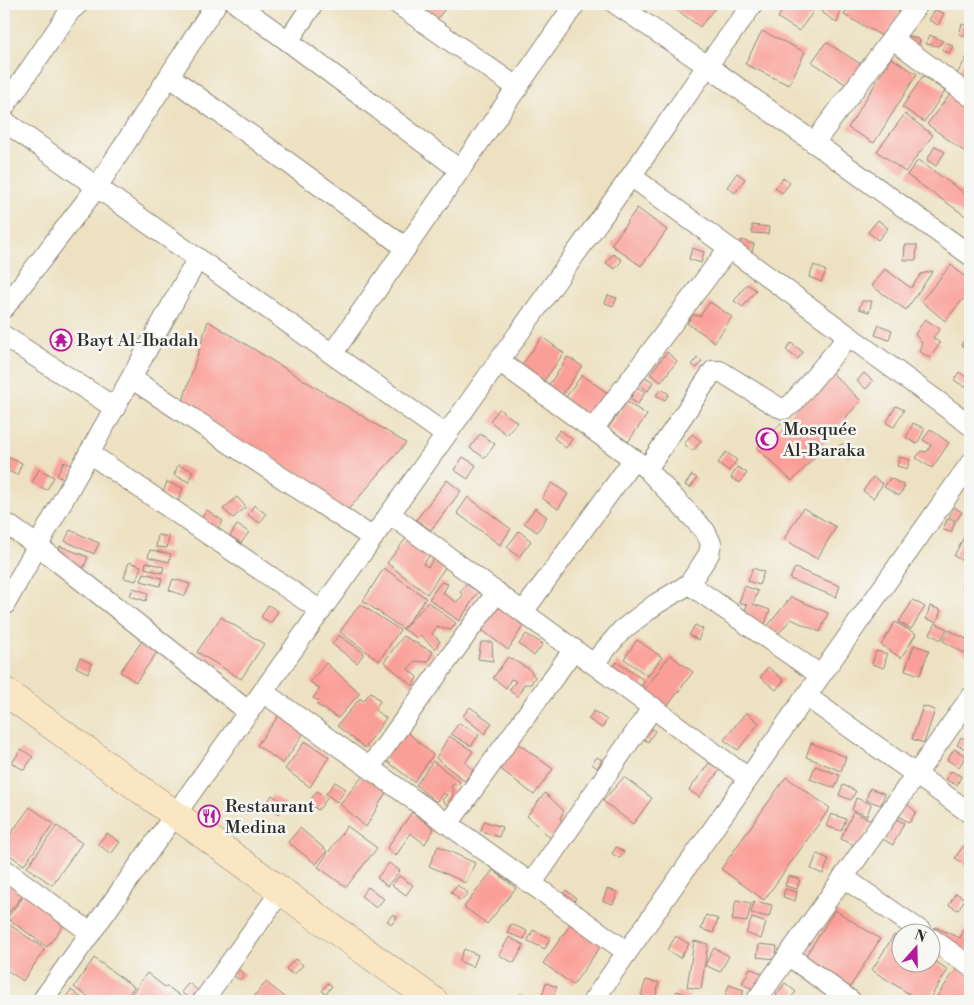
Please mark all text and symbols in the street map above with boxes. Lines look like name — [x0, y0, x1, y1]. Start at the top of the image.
temple icon: Bayt Al-Ibadah — [49, 328, 73, 352]
place label: Bayt Al-Ibadah — [76, 329, 199, 352]
place label: Mosquée Al-Baraka — [782, 418, 866, 462]
mosque icon: Mosquée Al-Baraka — [755, 427, 779, 451]
place label: Restaurant Medina — [225, 795, 315, 839]
restaurant icon: Restaurant Medina — [197, 804, 221, 828]
north arrow — [892, 922, 942, 972]
text: N — [912, 926, 928, 947]

